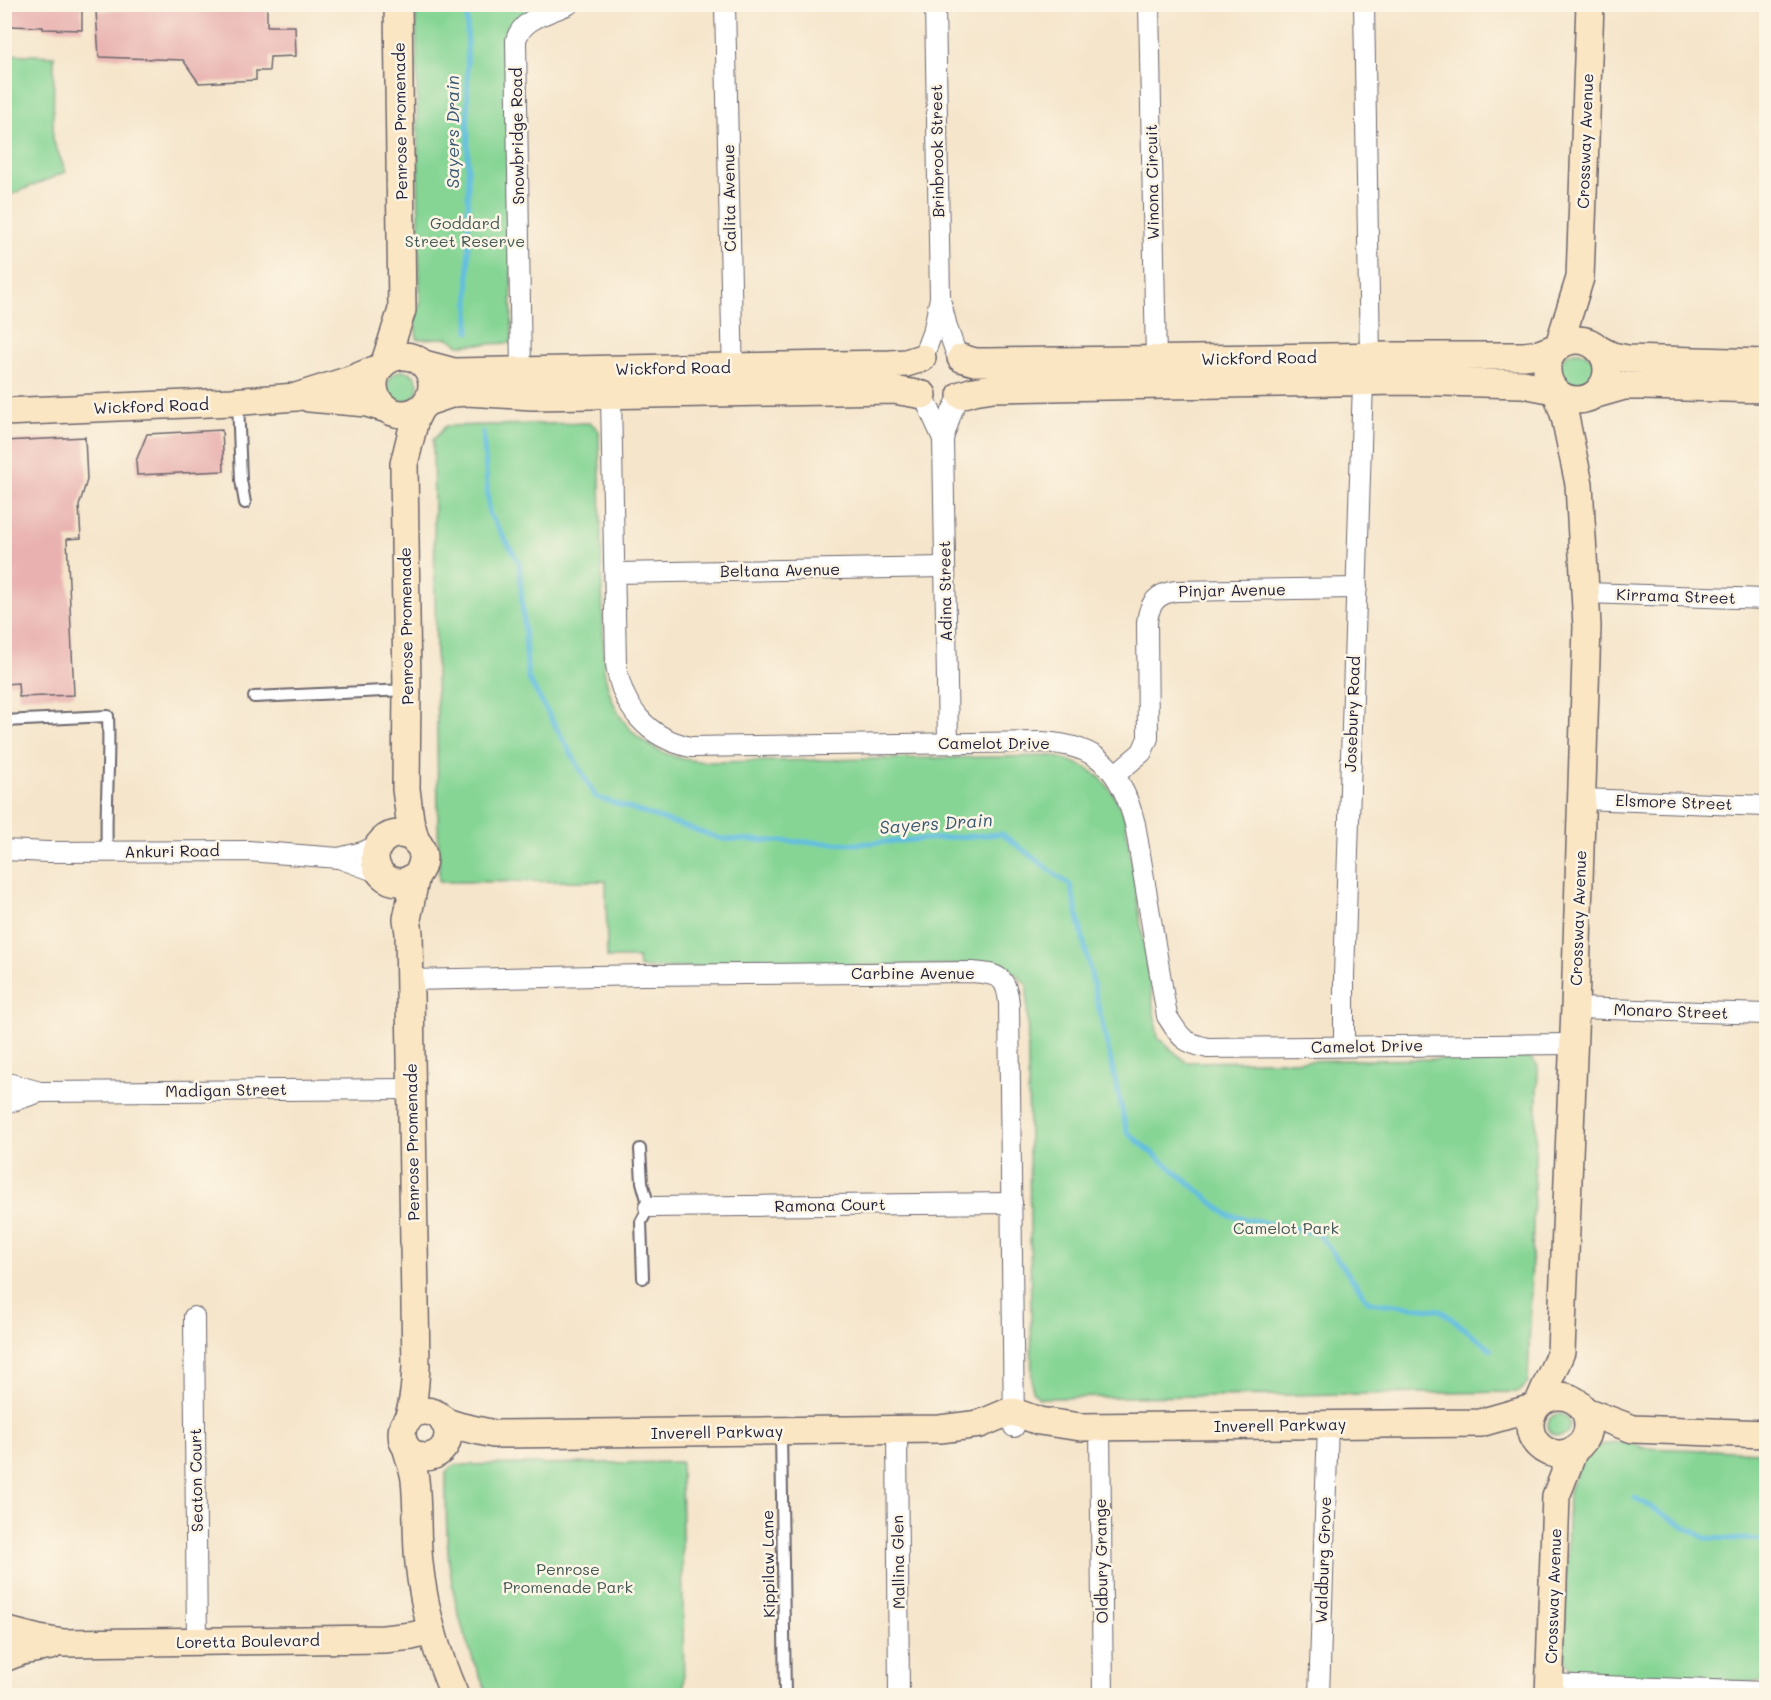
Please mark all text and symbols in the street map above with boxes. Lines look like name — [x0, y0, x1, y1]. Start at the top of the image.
street label: Penrose Promenade — [388, 42, 411, 200]
street label: Snowbridge Road — [505, 67, 528, 205]
street label: Crossway Avenue — [1572, 73, 1597, 209]
water label: Sayers Drain — [440, 75, 464, 189]
street label: Brinbrook Street — [925, 84, 948, 218]
street label: Winona Circuit — [1140, 124, 1163, 240]
street label: Calita Avenue — [717, 144, 740, 252]
park label: Goddard Street Reserve — [405, 212, 525, 251]
street label: Wickford Road — [1201, 346, 1317, 369]
street label: Wickford Road — [615, 356, 731, 379]
street label: Wickford Road — [93, 393, 209, 418]
street label: Adina Street — [933, 540, 956, 642]
street label: Penrose Promenade — [394, 547, 417, 705]
street label: Beltana Avenue — [720, 558, 840, 581]
street label: Pinjar Avenue — [1178, 578, 1286, 601]
street label: Kirrama Street — [1616, 583, 1736, 608]
street label: Josebury Road — [1339, 656, 1364, 772]
street label: Camelot Drive — [938, 732, 1050, 753]
street label: Elsmore Street — [1615, 789, 1733, 814]
water label: Sayers Drain — [878, 807, 993, 839]
street label: Ankuri Road — [124, 839, 220, 862]
street label: Crossway Avenue — [1565, 850, 1590, 986]
street label: Carbine Avenue — [851, 962, 975, 983]
street label: Monaro Street — [1613, 998, 1729, 1023]
street label: Camelot Drive — [1311, 1034, 1423, 1057]
street label: Penrose Promenade — [400, 1063, 423, 1221]
street label: Madigan Street — [165, 1078, 287, 1101]
street label: Ramona Court — [774, 1193, 886, 1216]
park label: Camelot Park — [1233, 1217, 1339, 1238]
street label: Inverell Parkway — [1214, 1413, 1346, 1436]
street label: Inverell Parkway — [651, 1420, 783, 1443]
street label: Seaton Court — [184, 1428, 207, 1532]
street label: Waldburg Grove — [1310, 1496, 1335, 1624]
street label: Oldbury Grange — [1089, 1498, 1112, 1624]
street label: Kippilaw Lane — [756, 1510, 779, 1618]
street label: Mallina Glen — [886, 1515, 909, 1609]
street label: Crossway Avenue — [1540, 1528, 1565, 1664]
park label: Penrose Promenade Park — [503, 1558, 633, 1597]
street label: Loretta Boulevard — [176, 1629, 320, 1652]

